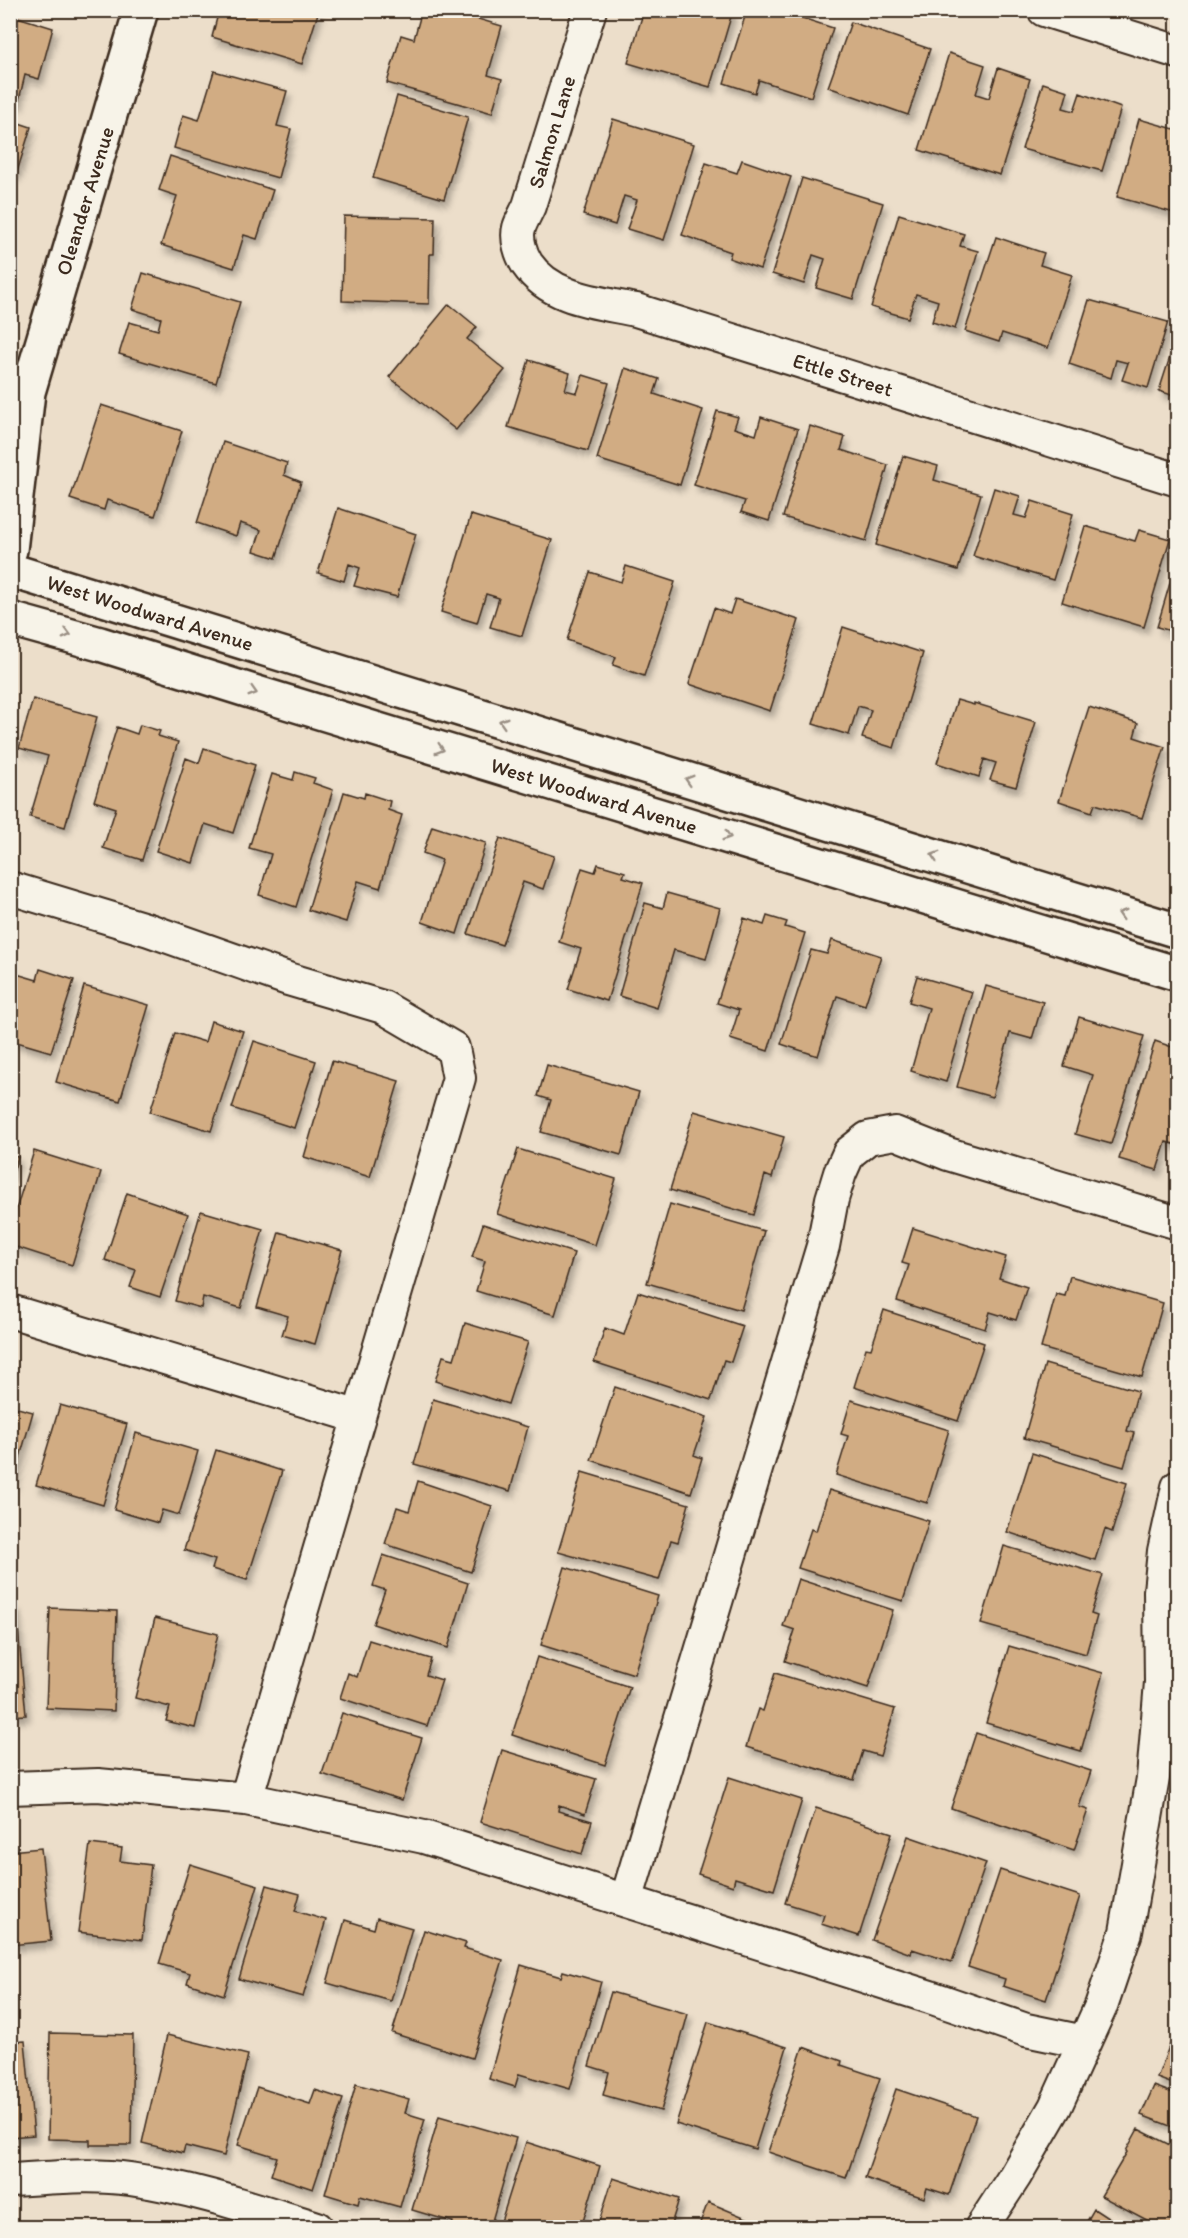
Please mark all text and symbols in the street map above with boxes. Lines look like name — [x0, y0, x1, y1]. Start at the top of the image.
street label: Salmon Lane — [523, 73, 580, 191]
street label: Oleander Avenue — [50, 124, 119, 278]
street label: Ettle Street — [790, 347, 896, 402]
street label: West Woodward Avenue — [44, 569, 257, 656]
one-way arrow — [62, 627, 72, 640]
one-way arrow — [247, 685, 258, 697]
one-way arrow — [498, 717, 509, 729]
one-way arrow — [434, 742, 445, 754]
street label: West Woodward Avenue — [488, 752, 701, 839]
one-way arrow — [684, 775, 695, 787]
one-way arrow — [721, 829, 732, 841]
one-way arrow — [930, 851, 941, 863]
one-way arrow — [1117, 909, 1128, 921]

